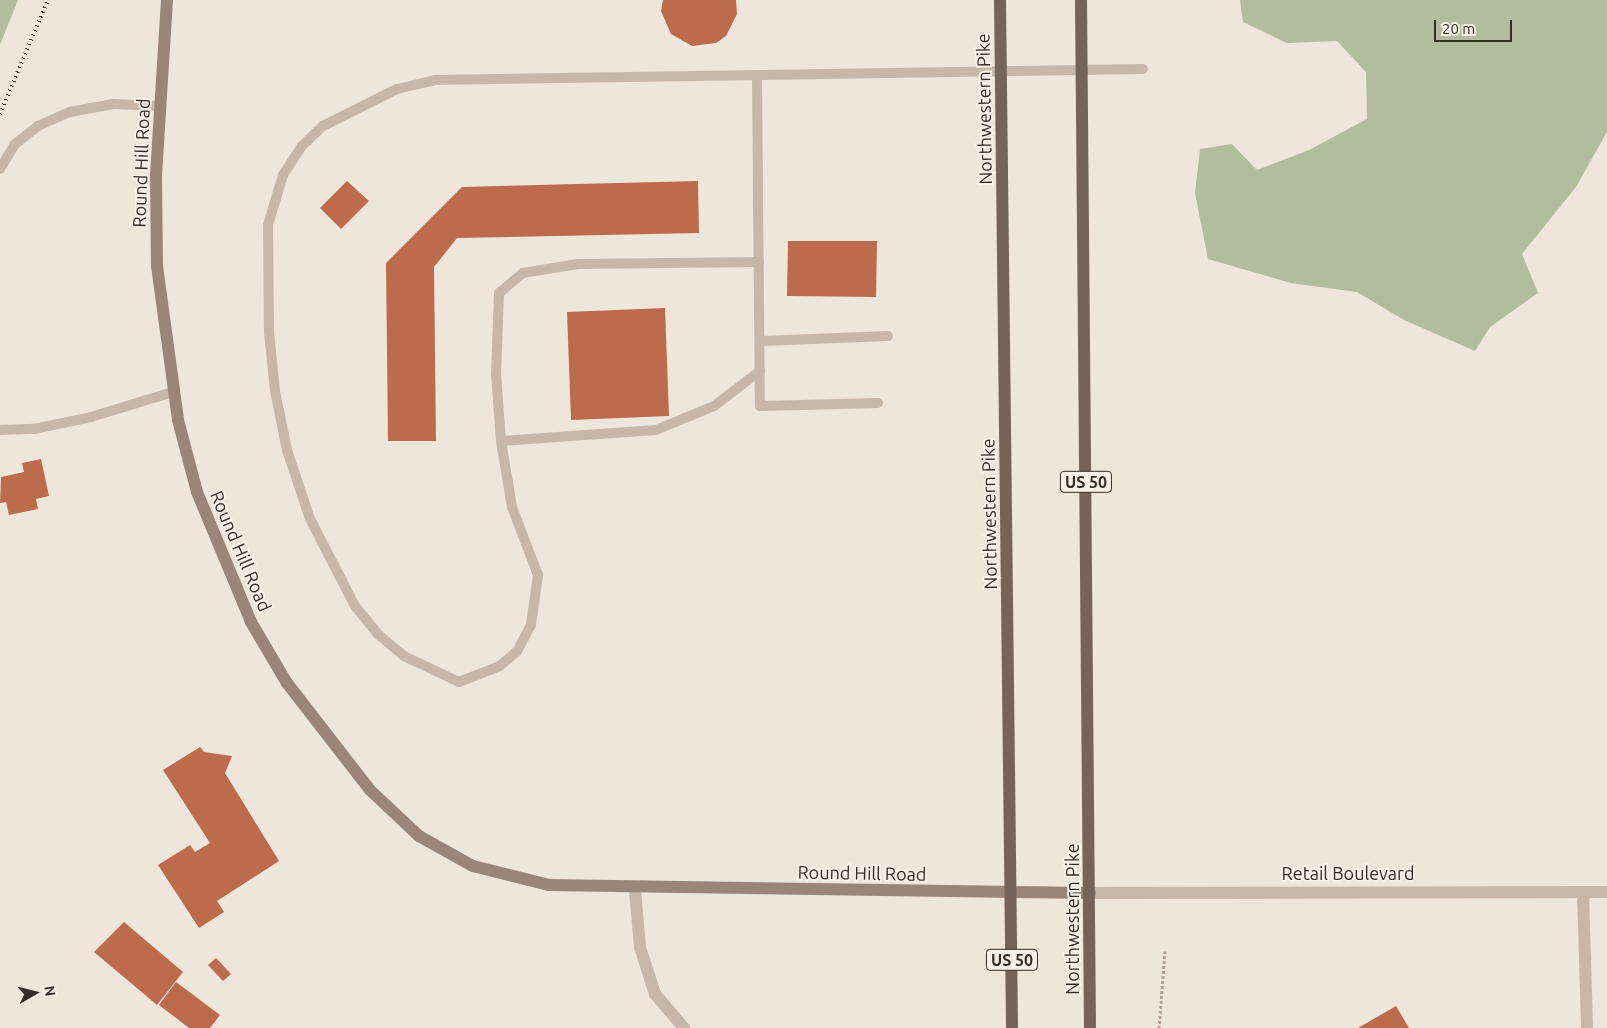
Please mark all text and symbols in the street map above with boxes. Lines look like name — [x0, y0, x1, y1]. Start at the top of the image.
scale bar — [1437, 10, 1514, 42]
text: 20 m — [1442, 20, 1475, 37]
street label: Northwestern Pike — [972, 33, 996, 185]
street label: Round Hill Road — [128, 98, 154, 228]
street label: Northwestern Pike — [977, 438, 1001, 590]
road number: US 50 — [1060, 468, 1112, 496]
street label: Round Hill Road — [206, 487, 276, 615]
street label: Northwestern Pike — [1061, 843, 1083, 995]
street label: Round Hill Road — [797, 861, 927, 885]
street label: Retail Boulevard — [1282, 862, 1414, 884]
road number: US 50 — [986, 946, 1038, 974]
north arrow — [10, 968, 60, 1018]
text: N — [41, 985, 59, 997]

